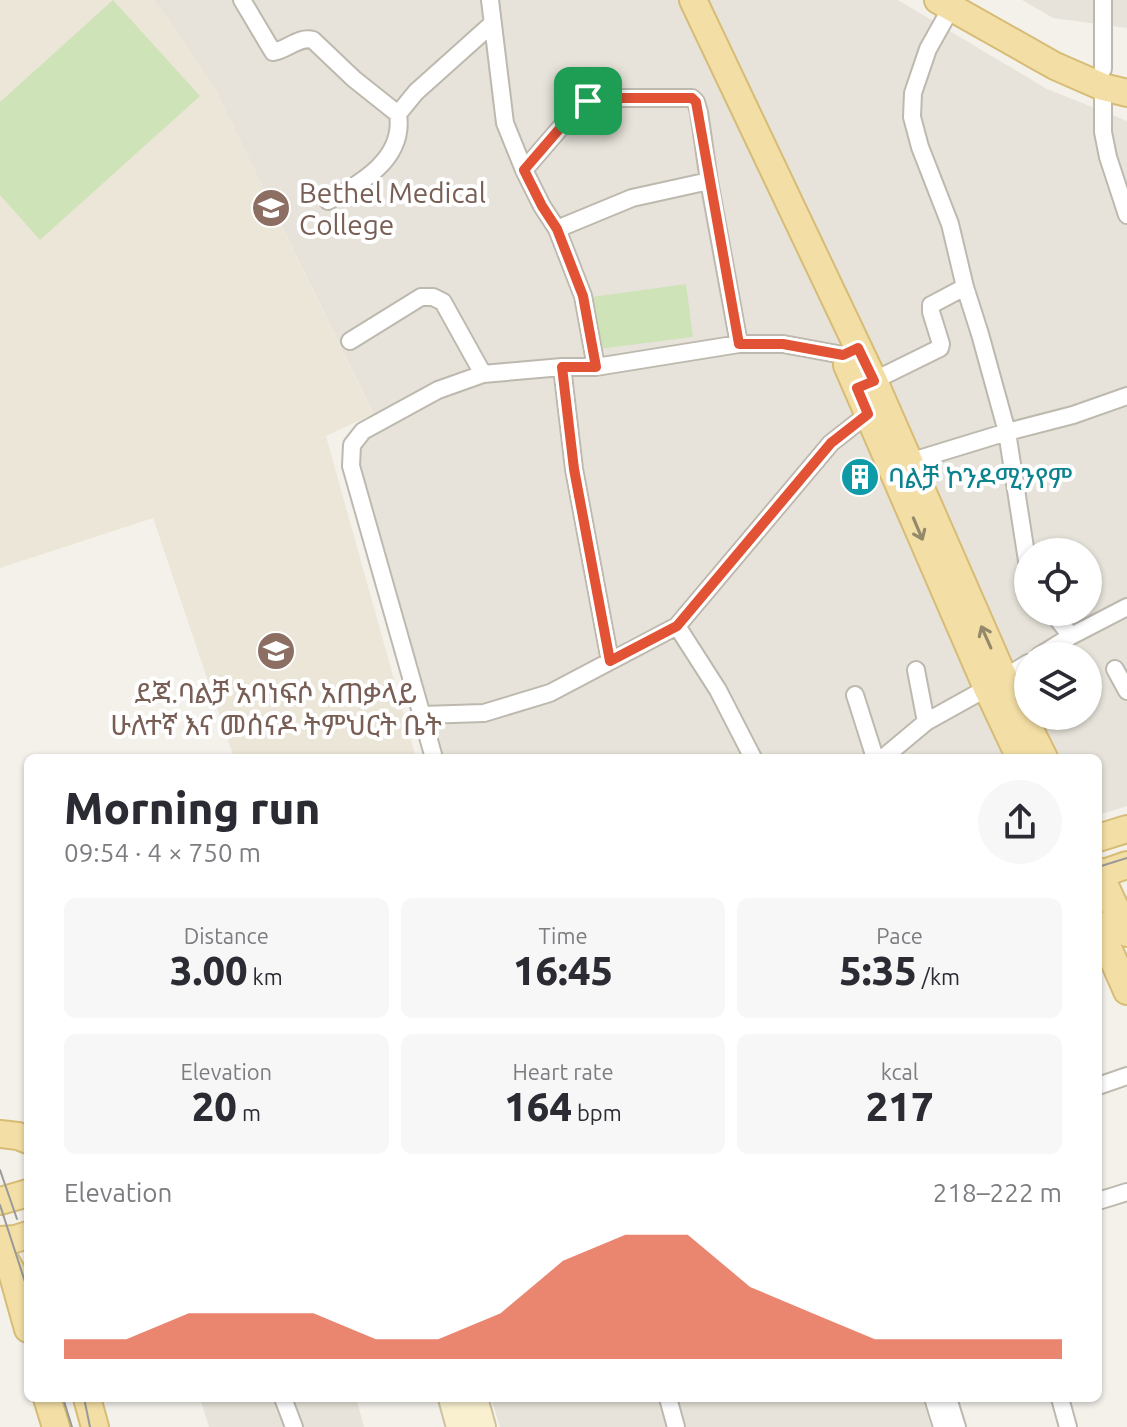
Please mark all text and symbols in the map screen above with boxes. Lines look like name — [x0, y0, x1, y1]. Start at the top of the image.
pin — [554, 67, 622, 135]
icon: arrive — [566, 79, 610, 123]
place label: Bethel Medical College — [299, 177, 486, 240]
school or university icon: Bethel Medical College — [250, 187, 292, 229]
building icon: ባልቻ ኮንዶሚንየም — [839, 456, 881, 498]
place label: ባልቻ ኮንዶሚንየም — [888, 462, 1072, 493]
one-way arrow — [911, 516, 926, 541]
map controls — [1014, 538, 1102, 730]
button: locate — [1014, 538, 1102, 626]
one-way arrow — [978, 626, 993, 650]
school or university icon: ደጃ.ባልቻ አባነፍሶ አጠቃላይ ሁለተኛ እና መሰናዶ ትምህርት ቤት — [255, 630, 297, 672]
button: layers — [1014, 642, 1102, 730]
place label: ደጃ.ባልቻ አባነፍሶ አጠቃላይ ሁለተኛ እና መሰናዶ ትምህርት ቤት — [110, 677, 442, 740]
button: share — [978, 780, 1062, 864]
text: Morning run — [64, 783, 320, 832]
text: 09:54 · 4 × 750 m — [64, 838, 261, 867]
text: Distance — [184, 923, 269, 948]
text: Time — [538, 923, 588, 948]
text: Pace — [876, 923, 923, 948]
text: 3.00 — [170, 948, 248, 993]
text: 16:45 — [513, 948, 613, 993]
text: 5:35 — [839, 948, 917, 993]
text: km — [248, 964, 283, 989]
text: /km — [917, 964, 960, 989]
text: Elevation — [180, 1059, 272, 1084]
text: Heart rate — [512, 1059, 614, 1084]
text: kcal — [881, 1059, 919, 1084]
text: 20 — [192, 1084, 237, 1129]
text: 164 — [504, 1084, 572, 1129]
text: 217 — [866, 1084, 934, 1129]
text: m — [237, 1100, 261, 1125]
text: bpm — [572, 1100, 622, 1125]
text: Elevation — [64, 1178, 172, 1207]
text: 218–222 m — [933, 1178, 1062, 1207]

